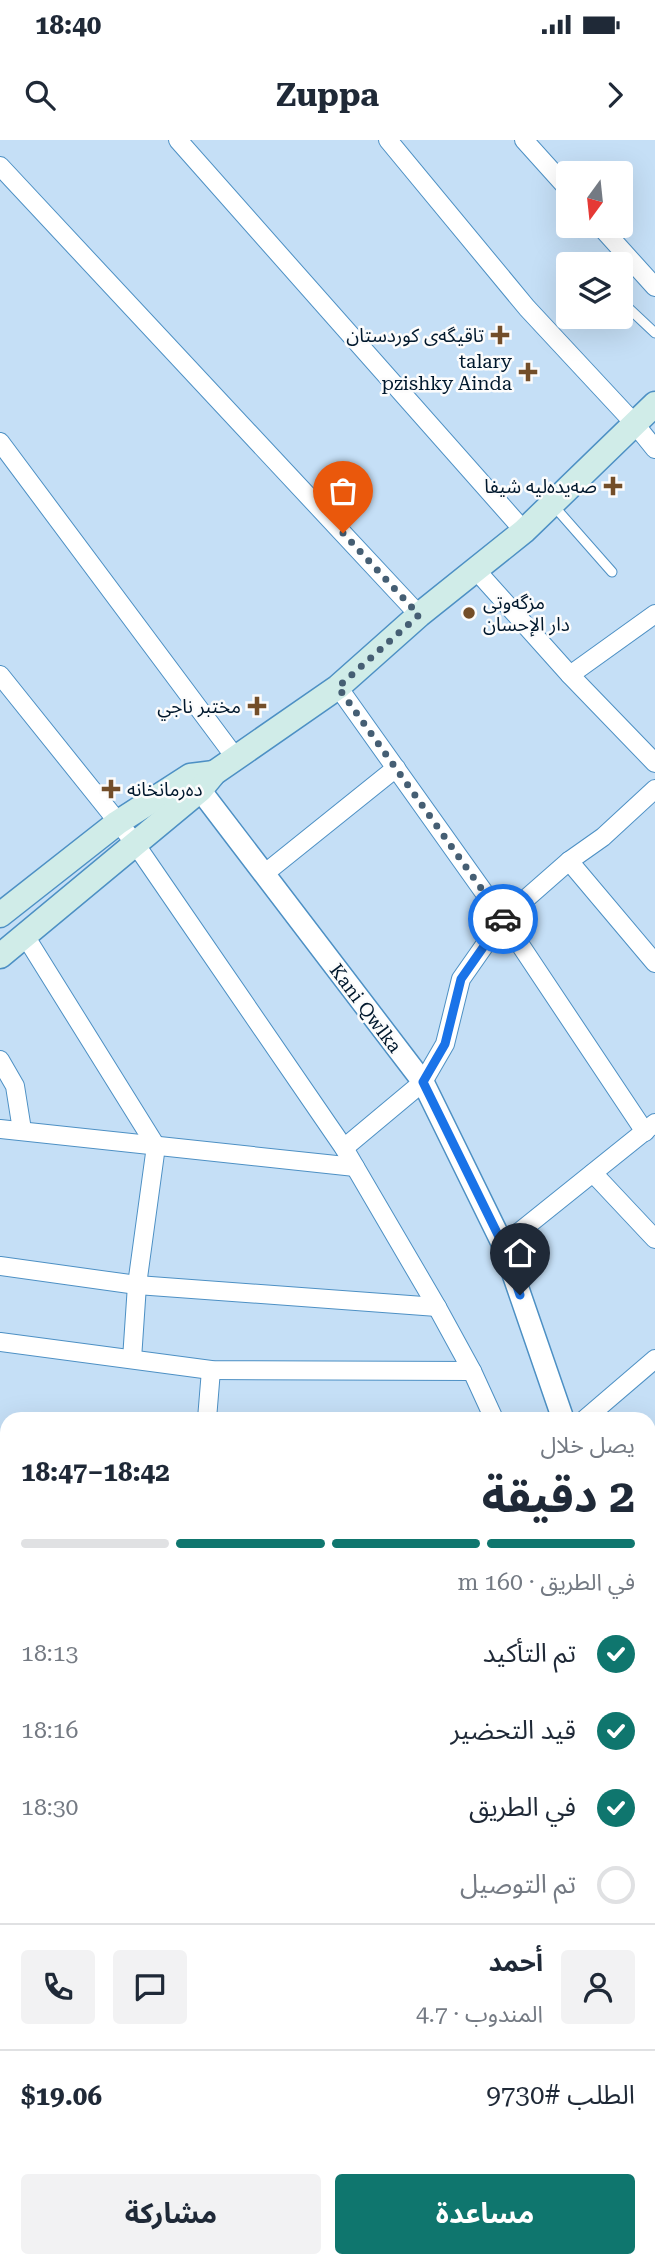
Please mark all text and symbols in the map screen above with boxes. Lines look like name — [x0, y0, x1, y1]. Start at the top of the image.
text: 18:40 — [35, 10, 101, 40]
icon: search — [21, 76, 59, 114]
text: Zuppa — [276, 76, 379, 114]
icon: forward — [596, 76, 634, 114]
north arrow — [556, 161, 634, 238]
map controls — [556, 161, 633, 329]
button: layers — [556, 252, 633, 329]
place label: تاقیگەی کوردستان — [346, 324, 484, 347]
marker: تاقیگەی کوردستان — [490, 325, 510, 345]
place label: talary pzishky Ainda — [382, 350, 513, 395]
marker: talary pzishky Ainda — [518, 362, 538, 382]
pin — [313, 461, 373, 533]
icon: bag — [324, 472, 362, 510]
place label: صەیدەلیە شیفا — [484, 475, 597, 498]
marker: صەیدەلیە شیفا — [603, 476, 623, 496]
place label: مزگەوتی دار الإحسان — [483, 591, 570, 637]
marker: مزگەوتی دار الإحسان — [461, 605, 477, 621]
place label: مختبر ناجي — [157, 695, 241, 721]
marker: مختبر ناجي — [247, 696, 267, 716]
place label: دەرمانخانە — [127, 778, 203, 801]
marker: دەرمانخانە — [101, 779, 121, 799]
courier — [468, 884, 538, 954]
icon: car — [484, 900, 522, 938]
street label: Kani Qwlka — [325, 959, 407, 1058]
pin — [490, 1223, 550, 1295]
icon: home — [501, 1234, 539, 1272]
text: يصل خلال — [540, 1432, 635, 1459]
text: 18:42–18:47 — [21, 1457, 170, 1487]
text: 2 دقيقة — [482, 1469, 635, 1523]
text: في الطريق · 160 m — [457, 1569, 635, 1596]
icon: check — [597, 1635, 635, 1673]
text: تم التأكيد — [483, 1638, 576, 1668]
text: 18:13 — [21, 1640, 78, 1667]
icon: check — [597, 1712, 635, 1750]
text: قيد التحضير — [450, 1715, 576, 1745]
text: 18:16 — [21, 1717, 78, 1744]
icon: check — [597, 1789, 635, 1827]
text: في الطريق — [469, 1792, 576, 1822]
text: 18:30 — [21, 1794, 78, 1821]
text: تم التوصيل — [460, 1869, 576, 1899]
text: أحمد — [489, 1947, 543, 1977]
button: phone — [21, 1950, 95, 2024]
button: chat — [113, 1950, 187, 2024]
button: person — [561, 1950, 635, 2024]
text: المندوب · 4.7 — [416, 2001, 543, 2028]
text: الطلب #9730 — [486, 2080, 635, 2110]
text: $19.06 — [21, 2081, 102, 2111]
button: مشاركة — [21, 2174, 321, 2254]
button: مساعدة — [335, 2174, 635, 2254]

